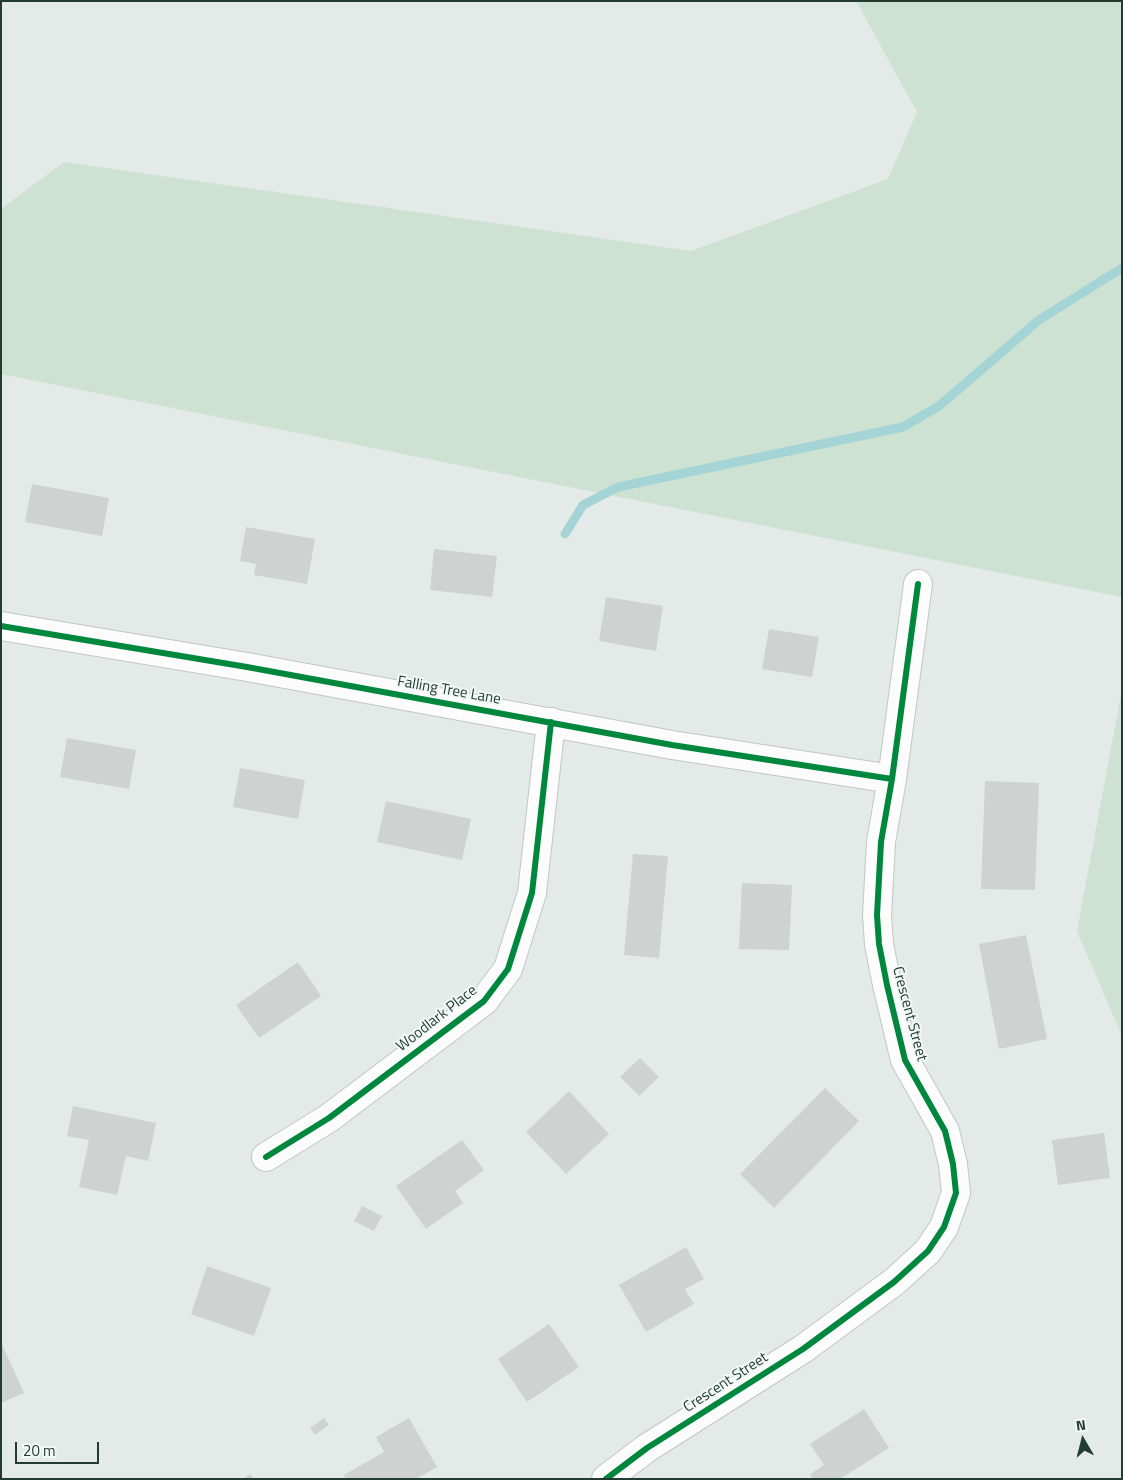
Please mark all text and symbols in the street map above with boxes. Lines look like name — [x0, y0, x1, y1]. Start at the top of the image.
street label: Falling Tree Lane — [396, 673, 502, 709]
street label: Crescent Street — [888, 965, 930, 1063]
street label: Woodlark Place — [393, 982, 481, 1056]
street label: Crescent Street — [680, 1349, 772, 1417]
text: N — [1075, 1414, 1087, 1436]
north arrow — [1058, 1415, 1108, 1465]
scale bar — [18, 1432, 101, 1464]
text: 20 m — [23, 1439, 56, 1462]

